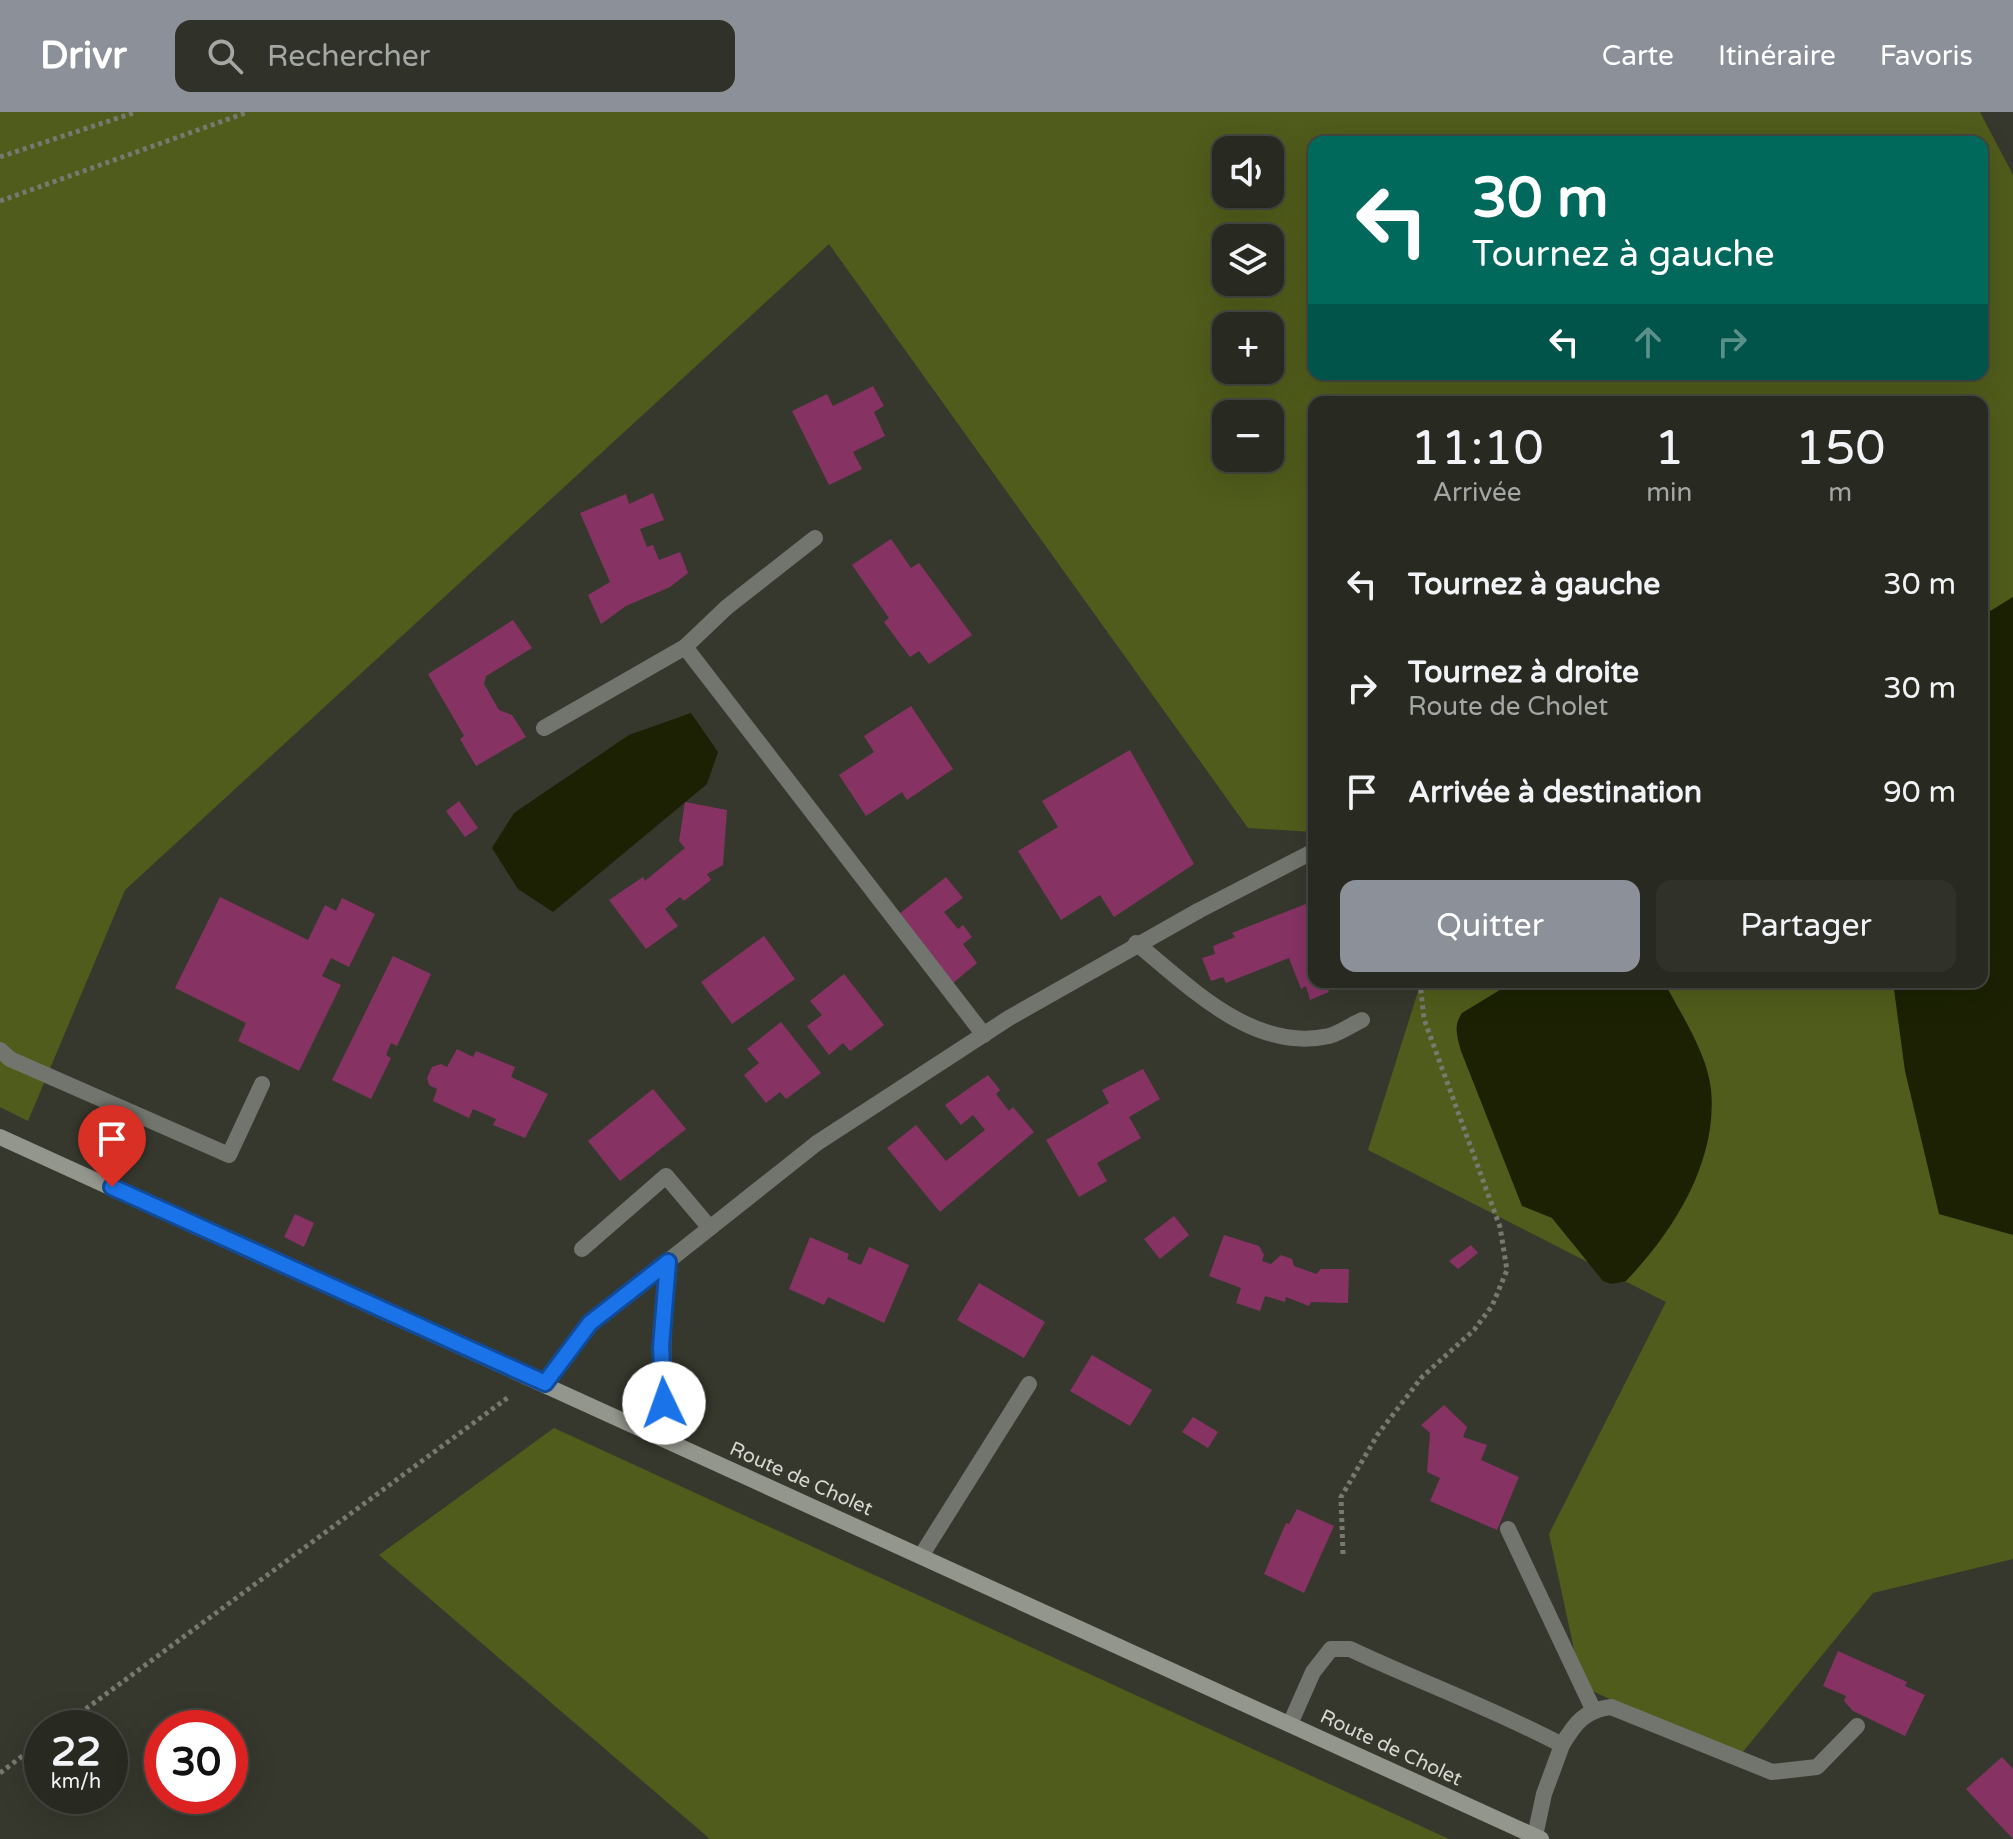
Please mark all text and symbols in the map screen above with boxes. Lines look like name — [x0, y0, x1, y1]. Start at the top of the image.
search box — [175, 20, 735, 92]
text: Drivr — [40, 33, 127, 79]
icon: search — [203, 34, 247, 78]
text: Rechercher — [267, 38, 430, 75]
text: Carte — [1602, 39, 1674, 73]
text: Itinéraire — [1718, 39, 1836, 73]
text: Favoris — [1880, 39, 1973, 73]
map controls — [1212, 136, 1284, 472]
button: sound — [1212, 136, 1284, 208]
text: 30 m — [1472, 165, 1608, 232]
icon: left — [1340, 168, 1444, 272]
button: layers — [1212, 224, 1284, 296]
text: Tournez à gauche — [1472, 233, 1775, 276]
button: + — [1212, 312, 1284, 384]
icon: left — [1542, 320, 1586, 364]
icon: ahead — [1626, 320, 1670, 364]
icon: right — [1710, 320, 1754, 364]
button: − — [1212, 400, 1284, 472]
text: 11:10 — [1411, 420, 1544, 478]
text: 1 — [1654, 420, 1684, 478]
text: 150 — [1795, 420, 1885, 478]
text: Arrivée — [1433, 477, 1521, 508]
text: min — [1646, 477, 1692, 508]
text: m — [1828, 477, 1852, 508]
icon: left — [1340, 562, 1384, 606]
text: Tournez à gauche — [1408, 566, 1660, 603]
text: 30 m — [1883, 566, 1956, 603]
text: Tournez à droite — [1408, 654, 1639, 691]
icon: right — [1340, 666, 1384, 710]
text: 30 m — [1883, 670, 1956, 707]
text: Route de Cholet — [1408, 691, 1608, 722]
icon: arrive — [1340, 770, 1384, 814]
text: Arrivée à destination — [1408, 774, 1702, 811]
text: 90 m — [1883, 774, 1956, 811]
button: Quitter — [1340, 880, 1640, 972]
button: Partager — [1656, 880, 1956, 972]
pin — [78, 1105, 146, 1187]
icon: arrive — [90, 1117, 134, 1161]
position arrow — [622, 1361, 706, 1445]
street label: Route de Cholet — [726, 1437, 877, 1521]
street label: Route de Cholet — [1316, 1705, 1466, 1792]
speed limit sign: 30 — [144, 1710, 248, 1814]
text: 22 — [51, 1728, 101, 1776]
text: km/h — [51, 1770, 101, 1794]

